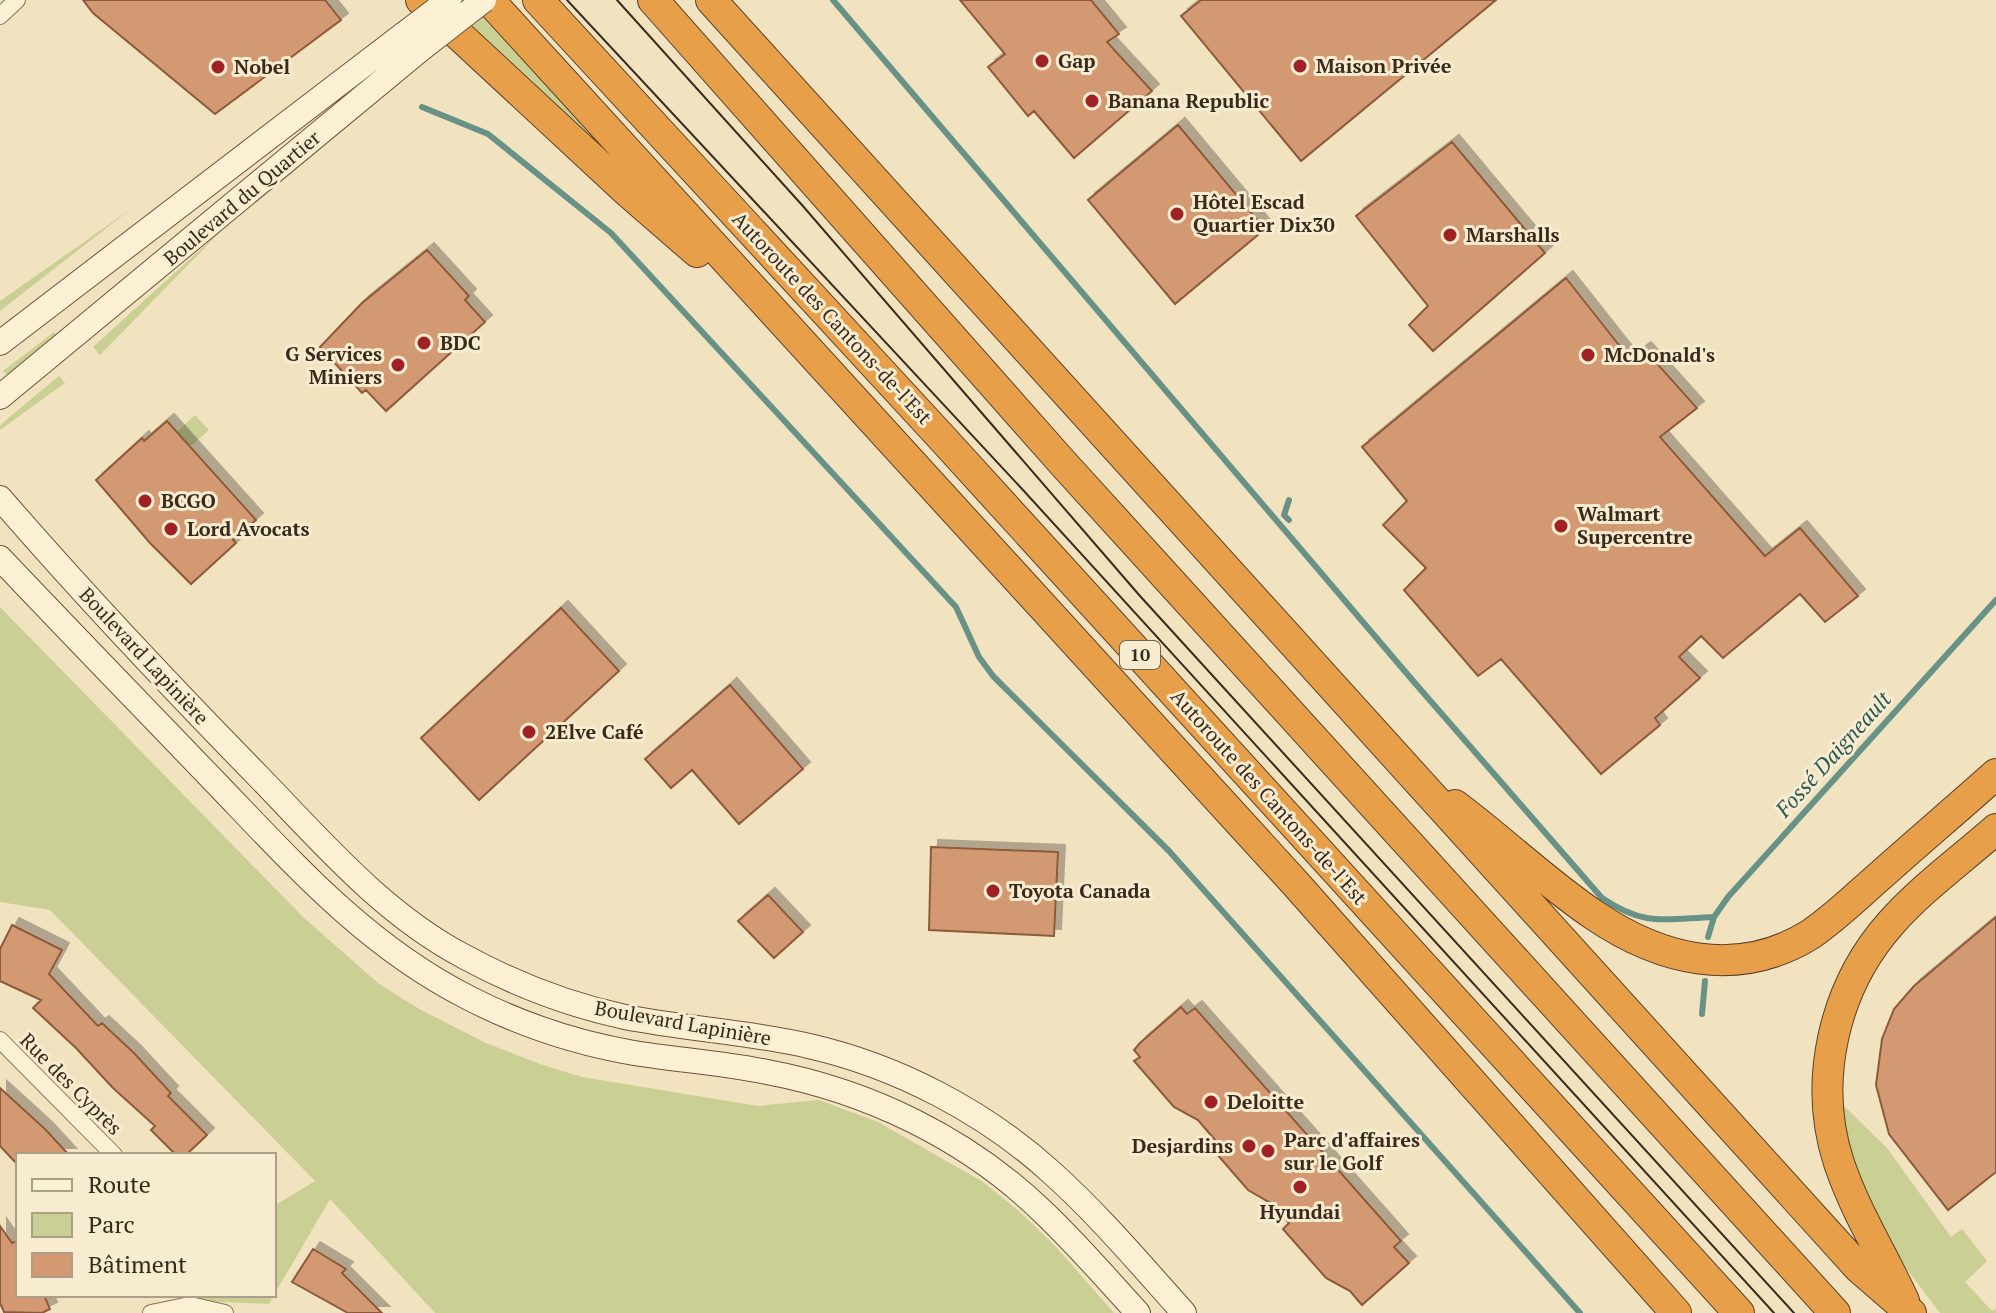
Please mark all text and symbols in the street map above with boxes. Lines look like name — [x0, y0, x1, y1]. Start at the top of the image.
place label: Gap — [1058, 47, 1096, 74]
marker: Gap — [1033, 52, 1051, 70]
place label: Maison Privée — [1316, 52, 1452, 79]
place label: Nobel — [234, 53, 291, 80]
marker: Maison Privée — [1291, 57, 1309, 75]
marker: Nobel — [209, 58, 227, 76]
place label: Banana Republic — [1108, 87, 1269, 114]
marker: Banana Republic — [1083, 92, 1101, 110]
street label: Boulevard du Quartier — [157, 124, 326, 271]
place label: Hôtel Escad Quartier Dix30 — [1193, 188, 1335, 238]
marker: Hôtel Escad Quartier Dix30 — [1168, 205, 1186, 223]
street label: Autoroute des Cantons-de-l'Est — [727, 206, 938, 430]
place label: Marshalls — [1466, 221, 1560, 248]
marker: Marshalls — [1441, 226, 1459, 244]
place label: BDC — [440, 329, 481, 356]
marker: BDC — [415, 334, 433, 352]
place label: G Services Miniers — [285, 340, 382, 390]
place label: McDonald's — [1604, 341, 1715, 368]
marker: McDonald's — [1579, 346, 1597, 364]
marker: G Services Miniers — [389, 356, 407, 374]
place label: BCGO — [161, 487, 216, 514]
marker: BCGO — [136, 492, 154, 510]
place label: Walmart Supercentre — [1577, 500, 1693, 550]
place label: Lord Avocats — [187, 515, 310, 542]
marker: Walmart Supercentre — [1552, 517, 1570, 535]
marker: Lord Avocats — [162, 520, 180, 538]
street label: Boulevard Lapinière — [74, 581, 215, 730]
road number: 10 — [1120, 641, 1160, 669]
street label: Autoroute des Cantons-de-l'Est — [1165, 683, 1374, 911]
water label: Fossé Daigneault — [1768, 684, 1897, 824]
place label: 2Elve Café — [545, 718, 644, 745]
marker: 2Elve Café — [520, 723, 538, 741]
place label: Toyota Canada — [1009, 877, 1151, 904]
marker: Toyota Canada — [984, 882, 1002, 900]
street label: Boulevard Lapinière — [593, 994, 773, 1051]
street label: Rue des Cyprès — [14, 1027, 128, 1141]
place label: Deloitte — [1227, 1088, 1304, 1115]
marker: Deloitte — [1202, 1093, 1220, 1111]
place label: Parc d'affaires sur le Golf — [1284, 1126, 1420, 1176]
place label: Desjardins — [1132, 1132, 1233, 1159]
marker: Desjardins — [1240, 1137, 1258, 1155]
marker: Parc d'affaires sur le Golf — [1259, 1142, 1277, 1160]
legend — [16, 1153, 276, 1297]
text: Route — [88, 1168, 151, 1200]
marker: Hyundai — [1291, 1178, 1309, 1196]
place label: Hyundai — [1259, 1198, 1341, 1225]
text: Parc — [88, 1208, 135, 1240]
text: Bâtiment — [88, 1248, 187, 1280]

